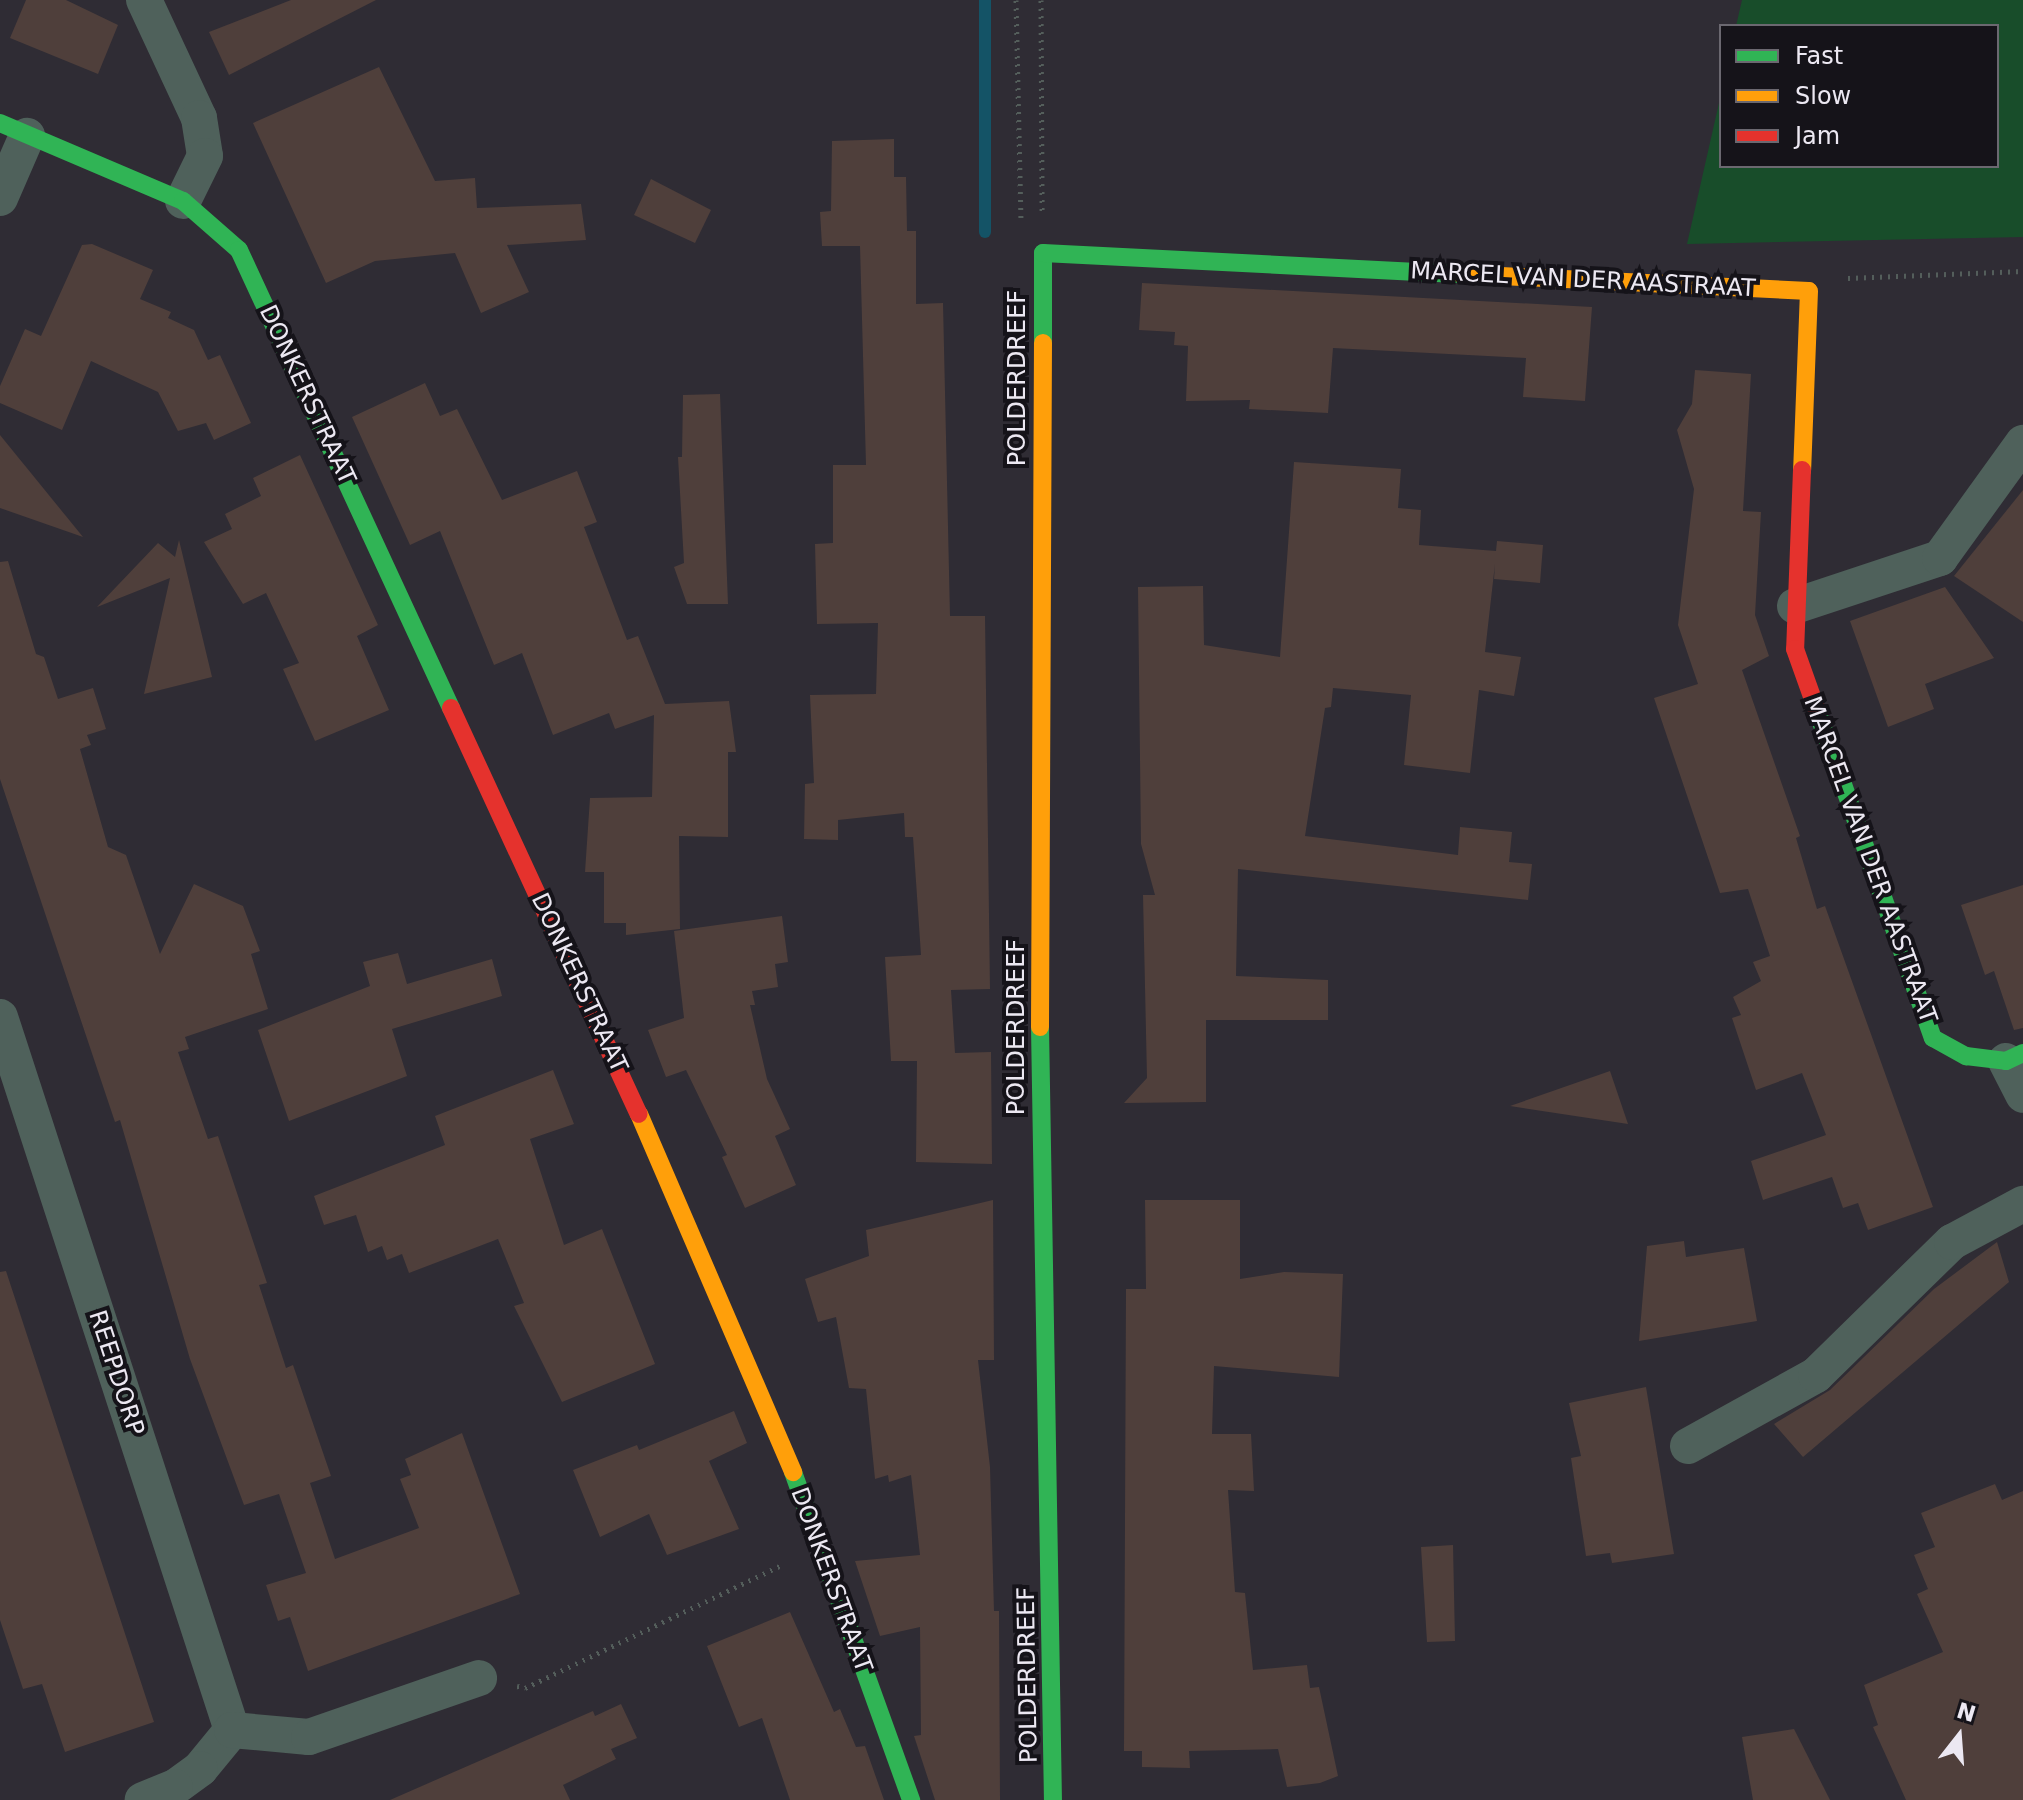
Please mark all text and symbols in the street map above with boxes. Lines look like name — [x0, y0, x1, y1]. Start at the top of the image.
legend — [1719, 24, 1999, 168]
text: Fast — [1795, 42, 1843, 70]
text: Slow — [1795, 82, 1851, 110]
text: Jam — [1795, 122, 1840, 150]
street label: MARCEL VAN DER AASTRAAT — [1410, 257, 1756, 303]
street label: POLDERDREEF — [1004, 290, 1032, 466]
street label: DONKERSTRAAT — [253, 301, 361, 489]
street label: MARCEL VAN DER AASTRAAT — [1797, 693, 1943, 1027]
street label: DONKERSTRAAT — [525, 889, 633, 1077]
street label: POLDERDREEF — [1003, 939, 1031, 1115]
street label: REEPDORP — [82, 1307, 150, 1439]
street label: DONKERSTRAAT — [784, 1484, 878, 1676]
street label: POLDERDREEF — [1012, 1587, 1044, 1763]
north arrow — [1919, 1696, 1999, 1776]
text: N — [1954, 1698, 1979, 1727]

